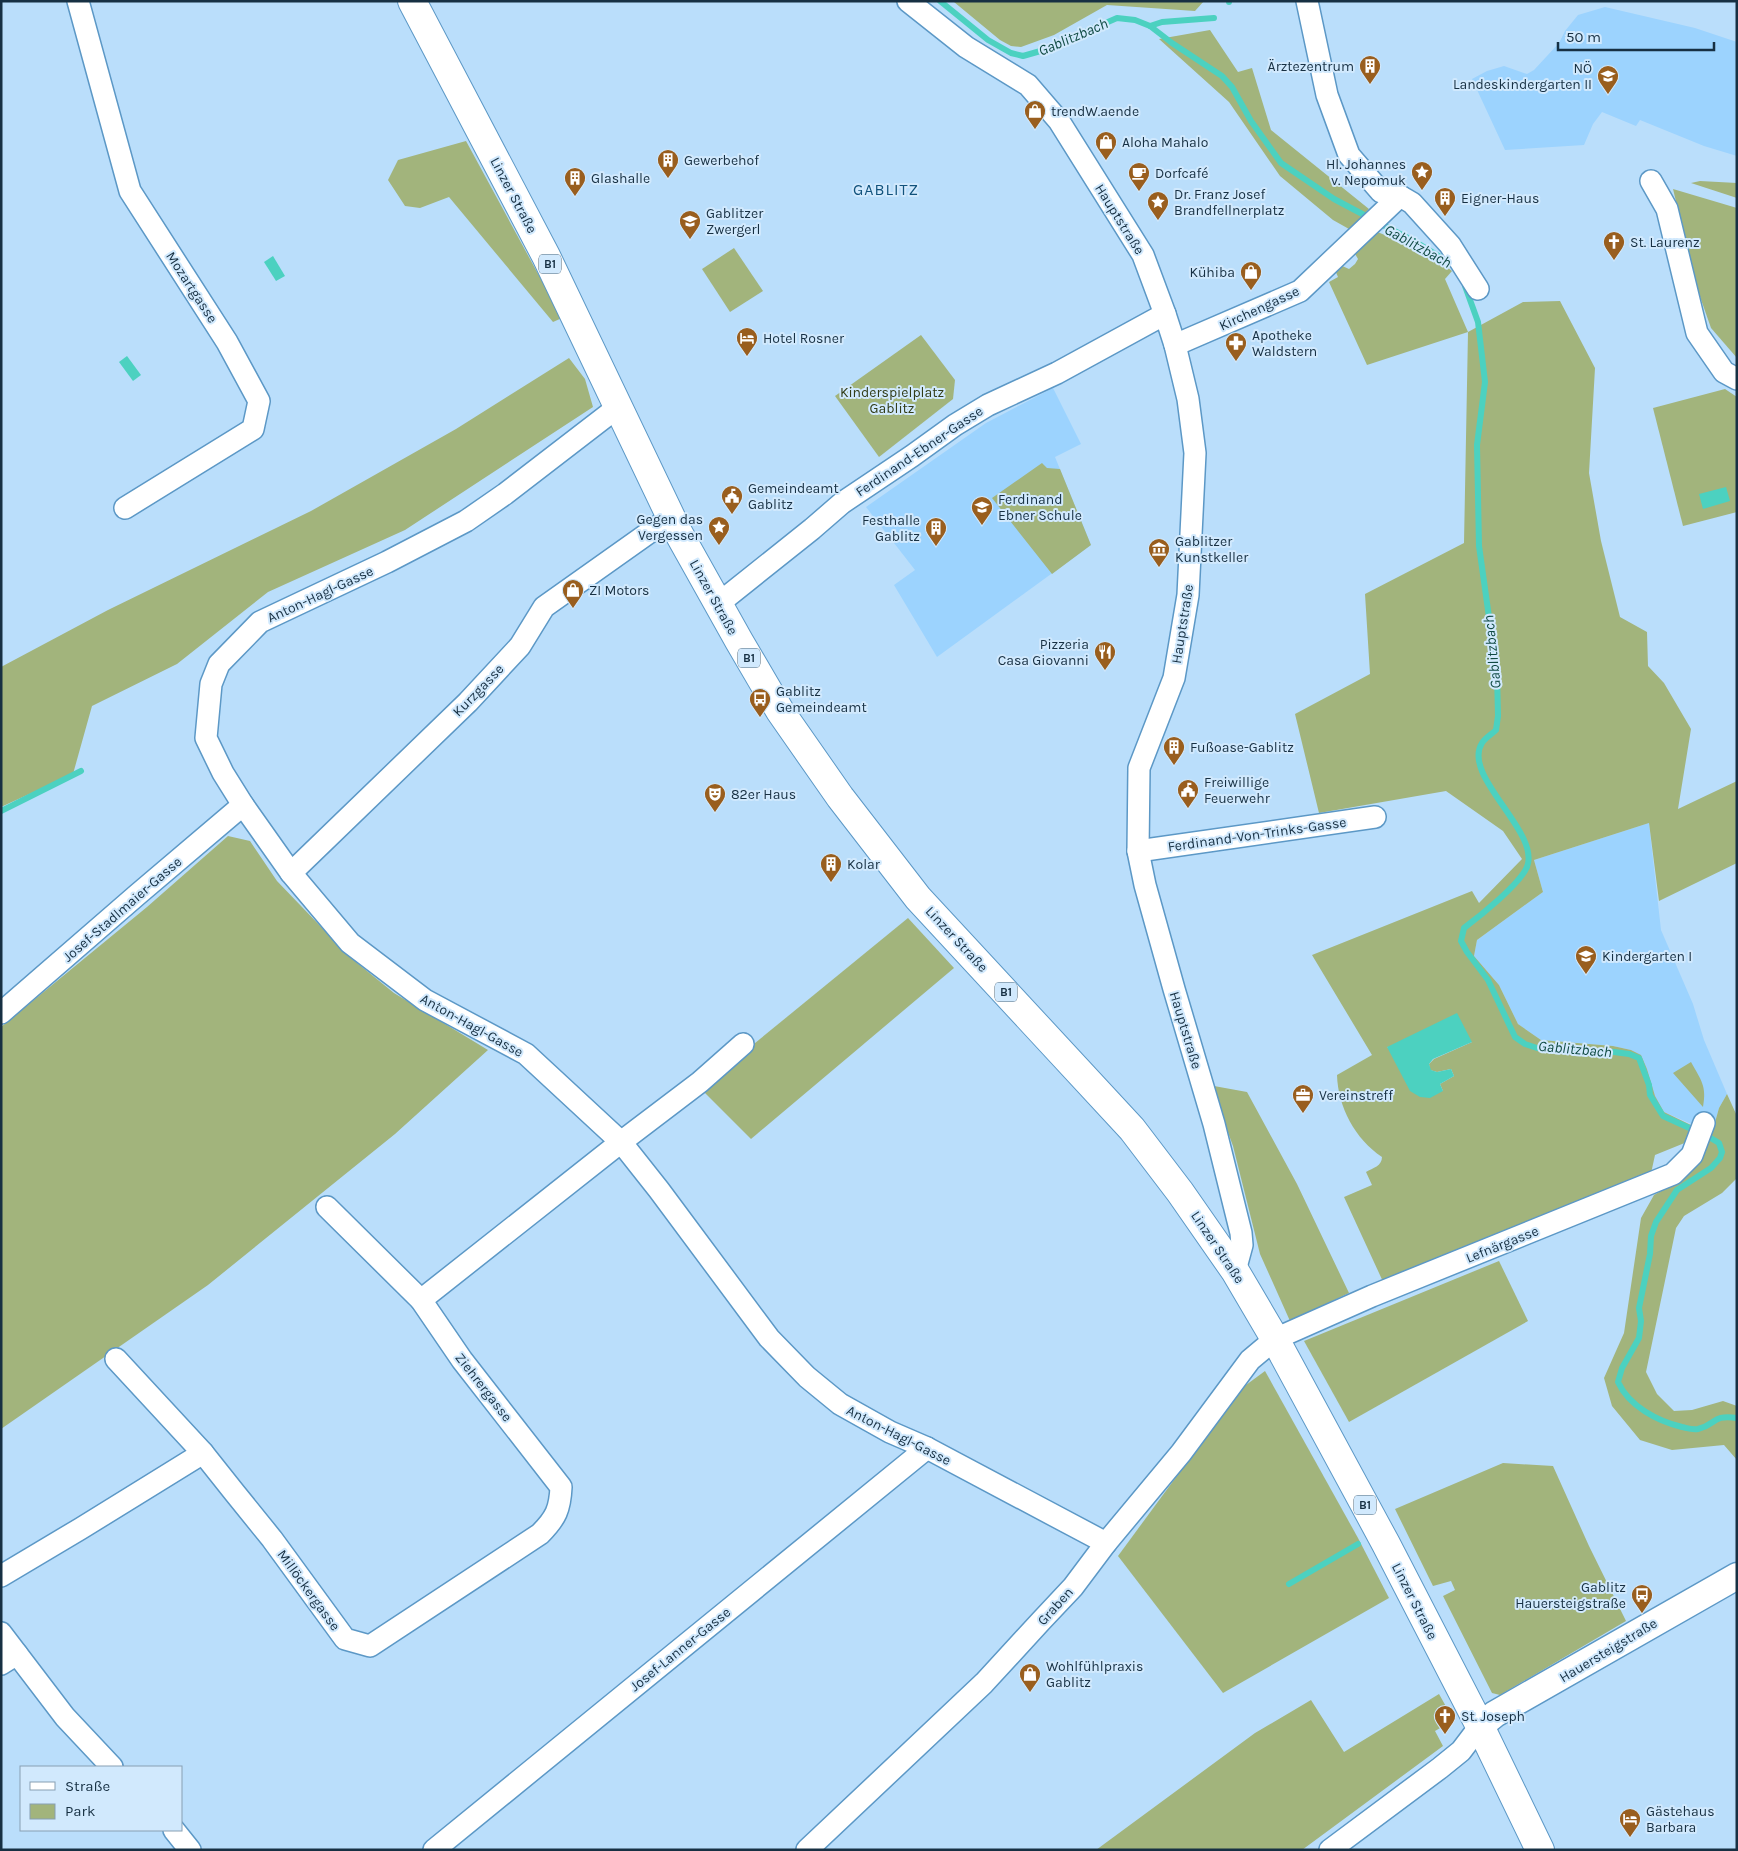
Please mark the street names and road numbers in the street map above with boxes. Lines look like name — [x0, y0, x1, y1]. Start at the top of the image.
street label: Linzer Straße — [486, 154, 541, 236]
street label: Hauptstraße — [1091, 181, 1148, 258]
street label: Mozartgasse — [162, 248, 221, 326]
road number: B1 — [539, 254, 561, 274]
street label: Kirchengasse — [1216, 282, 1302, 334]
street label: Ferdinand-Ebner-Gasse — [852, 402, 986, 500]
street label: Linzer Straße — [686, 557, 741, 638]
street label: Anton-Hagl-Gasse — [264, 562, 376, 626]
street label: Hauptstraße — [1168, 583, 1197, 665]
road number: B1 — [738, 648, 760, 668]
street label: Kurzgasse — [449, 661, 507, 720]
street label: Ferdinand-Von-Trinks-Gasse — [1167, 814, 1348, 855]
street label: Josef-Stadlmaier-Gasse — [59, 853, 185, 966]
street label: Linzer Straße — [922, 903, 991, 976]
road number: B1 — [995, 982, 1017, 1002]
street label: Hauptstraße — [1166, 989, 1205, 1071]
street label: Anton-Hagl-Gasse — [417, 990, 526, 1061]
street label: Linzer Straße — [1187, 1208, 1248, 1287]
street label: Lefnärgasse — [1463, 1222, 1541, 1267]
street label: Ziehrergasse — [451, 1349, 516, 1425]
street label: Anton-Hagl-Gasse — [844, 1402, 954, 1469]
road number: B1 — [1354, 1496, 1376, 1514]
street label: Millöckergasse — [273, 1546, 344, 1634]
street label: Linzer Straße — [1388, 1560, 1441, 1642]
street label: Graben — [1034, 1584, 1077, 1629]
street label: Josef-Lanner-Gasse — [627, 1604, 734, 1695]
street label: Hauersteigstraße — [1556, 1615, 1660, 1686]

